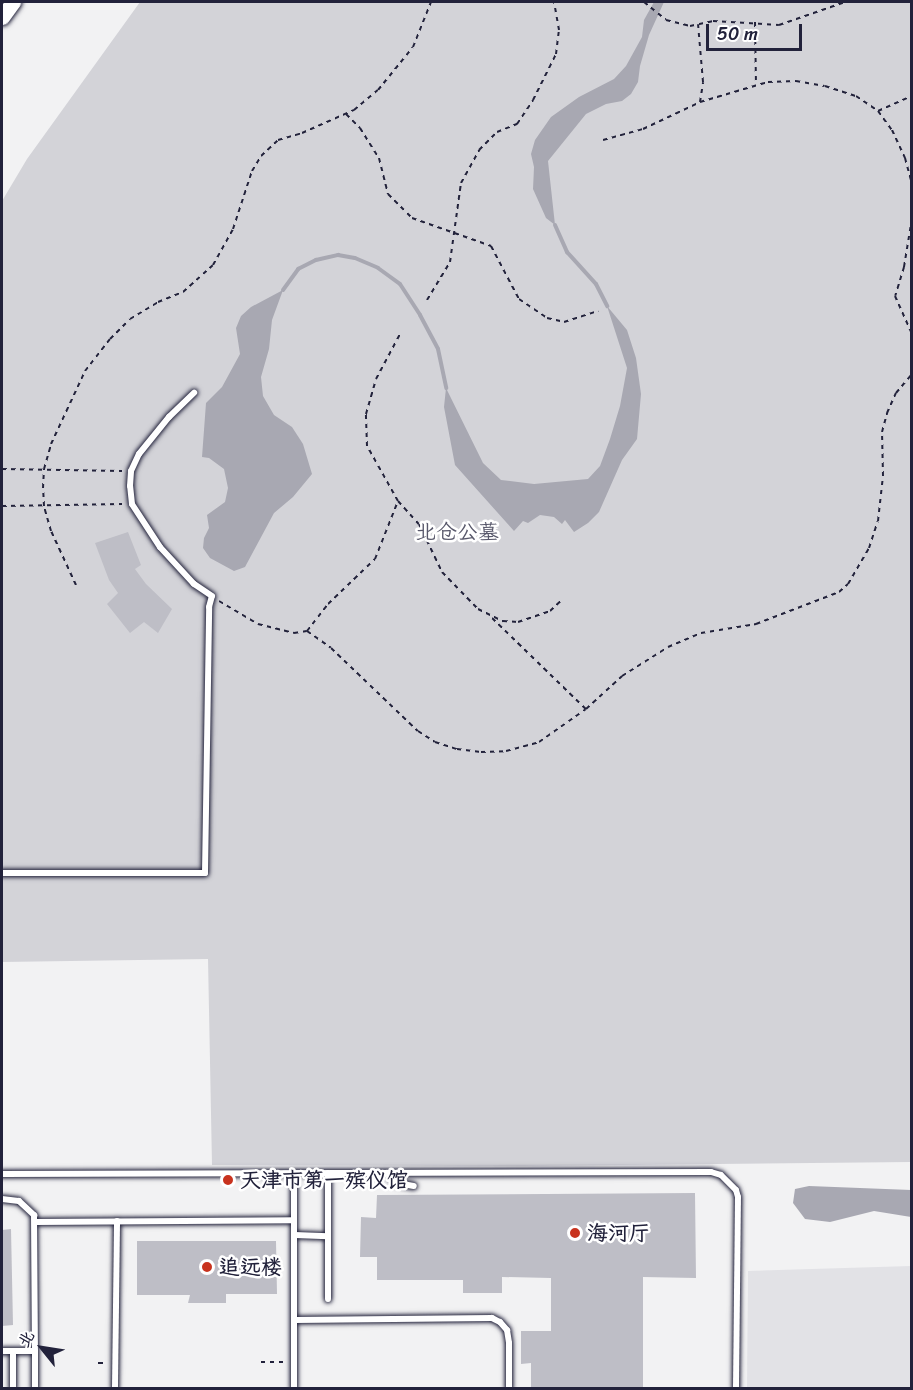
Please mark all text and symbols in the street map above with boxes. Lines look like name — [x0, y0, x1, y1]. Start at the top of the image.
scale bar — [709, 12, 805, 50]
text: 50 m — [717, 18, 758, 50]
park label: 北仓公墓 — [415, 519, 499, 545]
place label: 天津市第一殡仪馆 — [240, 1167, 408, 1193]
marker: 天津市第一殡仪馆 — [221, 1173, 235, 1187]
place label: 海河厅 — [587, 1220, 650, 1246]
marker: 海河厅 — [568, 1226, 582, 1240]
place label: 追远楼 — [219, 1254, 282, 1280]
marker: 追远楼 — [200, 1260, 214, 1274]
north arrow — [12, 1318, 72, 1378]
text: 北 — [9, 1325, 43, 1353]

